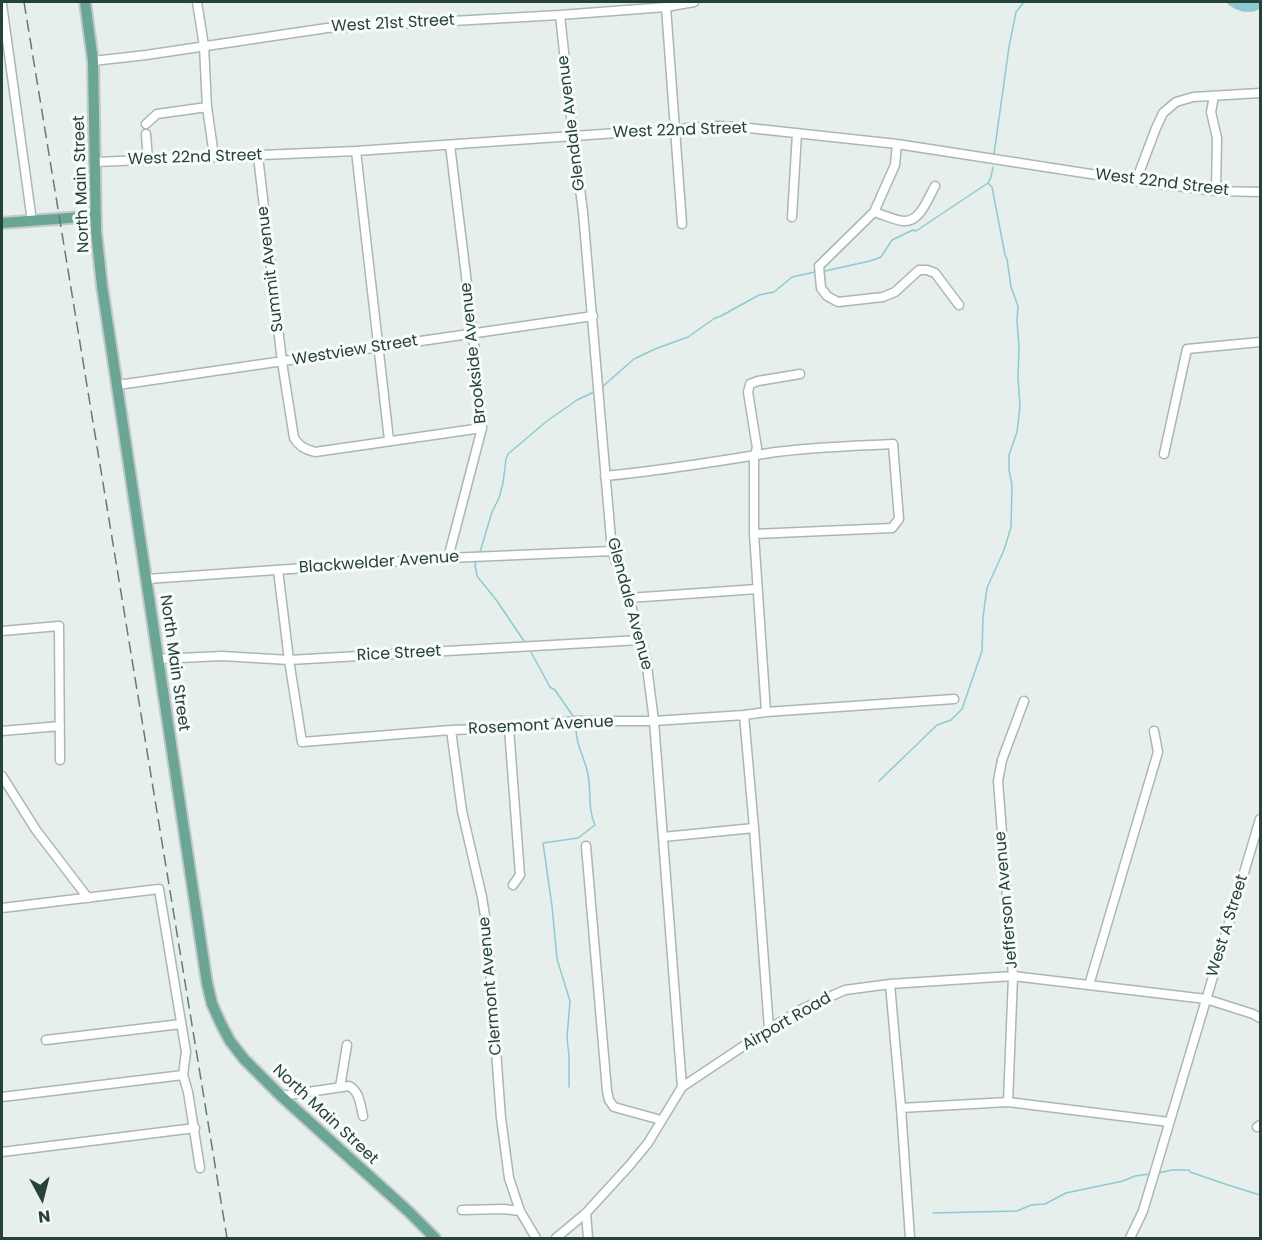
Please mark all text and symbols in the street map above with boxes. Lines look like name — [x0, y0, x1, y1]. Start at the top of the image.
street label: West 21st Street — [331, 11, 455, 37]
street label: Glendale Avenue — [554, 54, 590, 192]
street label: North Main Street — [70, 115, 94, 253]
street label: West 22nd Street — [612, 119, 748, 143]
street label: West 22nd Street — [127, 146, 263, 170]
street label: West 22nd Street — [1094, 165, 1230, 201]
street label: Summit Avenue — [254, 205, 288, 333]
street label: Brookside Avenue — [457, 281, 491, 425]
street label: Westview Street — [291, 332, 419, 370]
street label: Glendale Avenue — [602, 536, 656, 672]
street label: Blackwelder Avenue — [298, 548, 460, 578]
street label: North Main Street — [155, 593, 193, 733]
street label: Rice Street — [356, 642, 442, 666]
street label: Rosemont Avenue — [468, 713, 614, 739]
street label: Jefferson Avenue — [991, 830, 1023, 970]
street label: West A Street — [1203, 873, 1253, 979]
street label: Clermont Avenue — [475, 916, 507, 1056]
street label: Airport Road — [739, 989, 835, 1055]
street label: North Main Street — [268, 1061, 382, 1169]
north arrow — [12, 1168, 72, 1228]
text: N — [37, 1204, 52, 1229]

